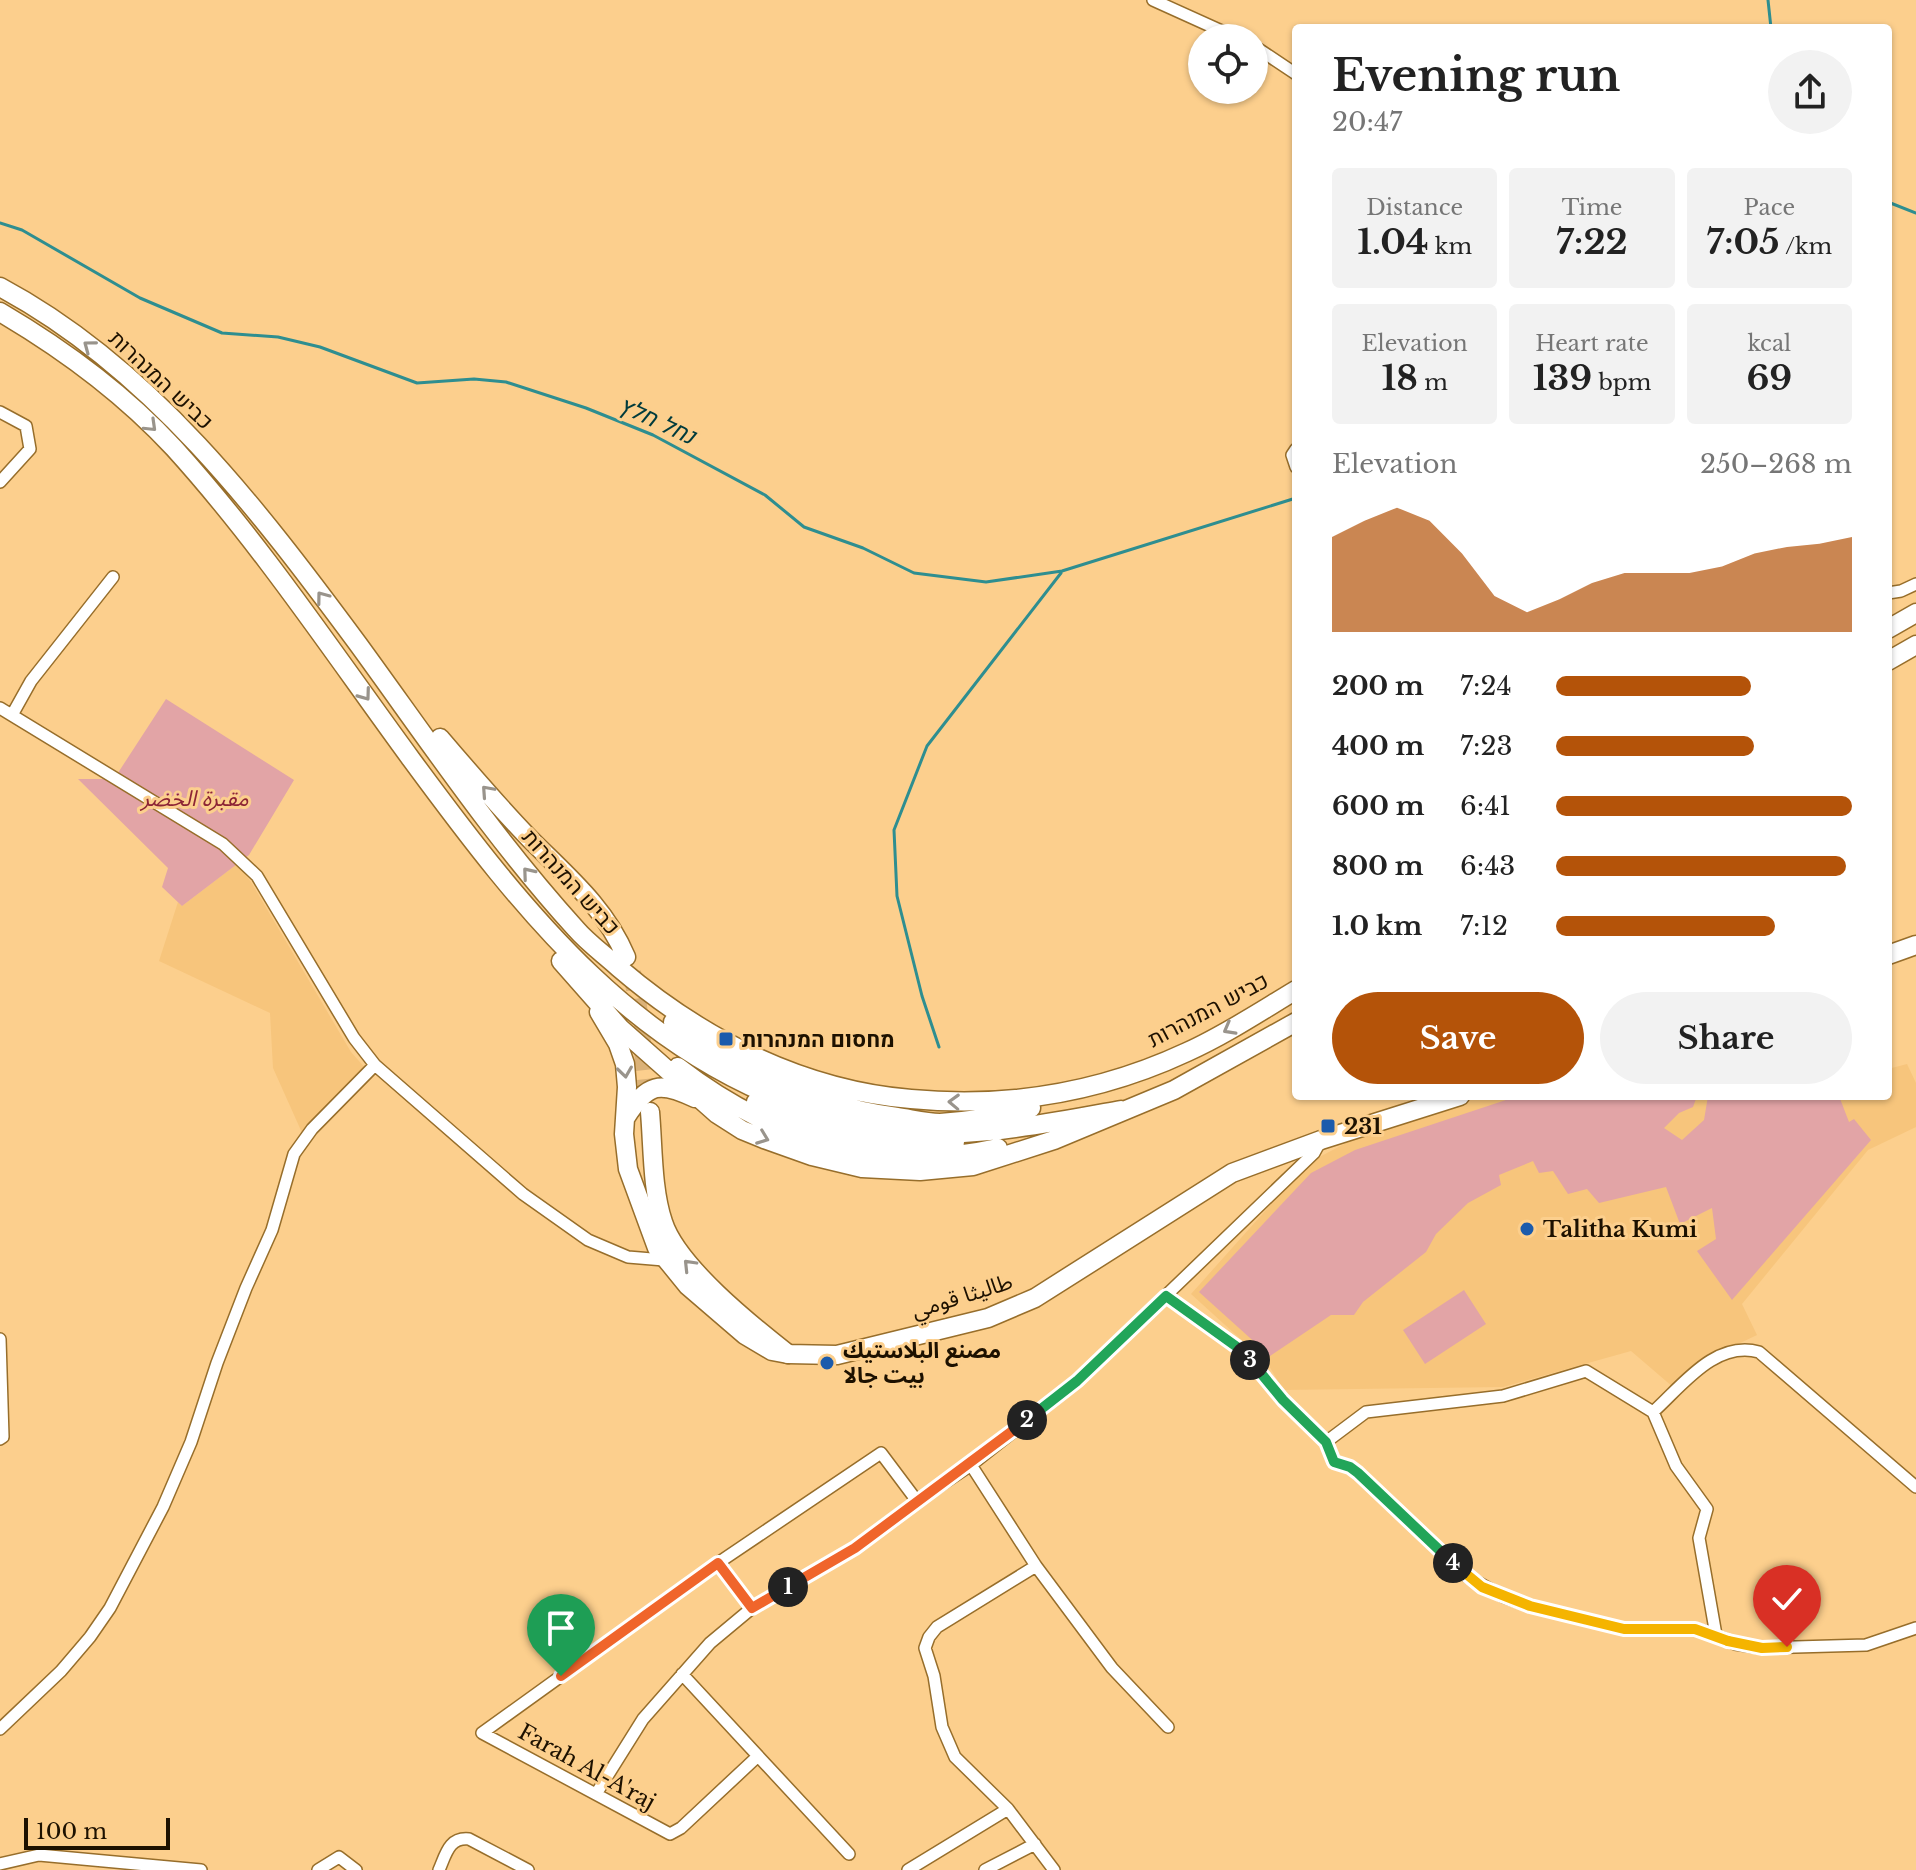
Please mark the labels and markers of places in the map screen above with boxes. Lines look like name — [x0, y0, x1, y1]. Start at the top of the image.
place label: מחסום המנהרות — [742, 1026, 895, 1053]
marker: מחסום המנהרות — [717, 1030, 735, 1048]
place label: 231 — [1344, 1113, 1382, 1140]
marker: 231 — [1319, 1117, 1337, 1135]
place label: Talitha Kumi — [1543, 1216, 1697, 1243]
marker: Talitha Kumi — [1518, 1220, 1536, 1238]
place label: مصنع البلاستيك بيت جالا — [843, 1337, 1001, 1389]
pin: 3 — [1230, 1340, 1270, 1380]
marker: مصنع البلاستيك بيت جالا — [818, 1354, 836, 1372]
pin: 2 — [1007, 1400, 1047, 1440]
pin: 4 — [1433, 1543, 1473, 1583]
pin — [1753, 1565, 1821, 1647]
pin: 1 — [768, 1567, 808, 1607]
pin — [527, 1594, 595, 1676]

